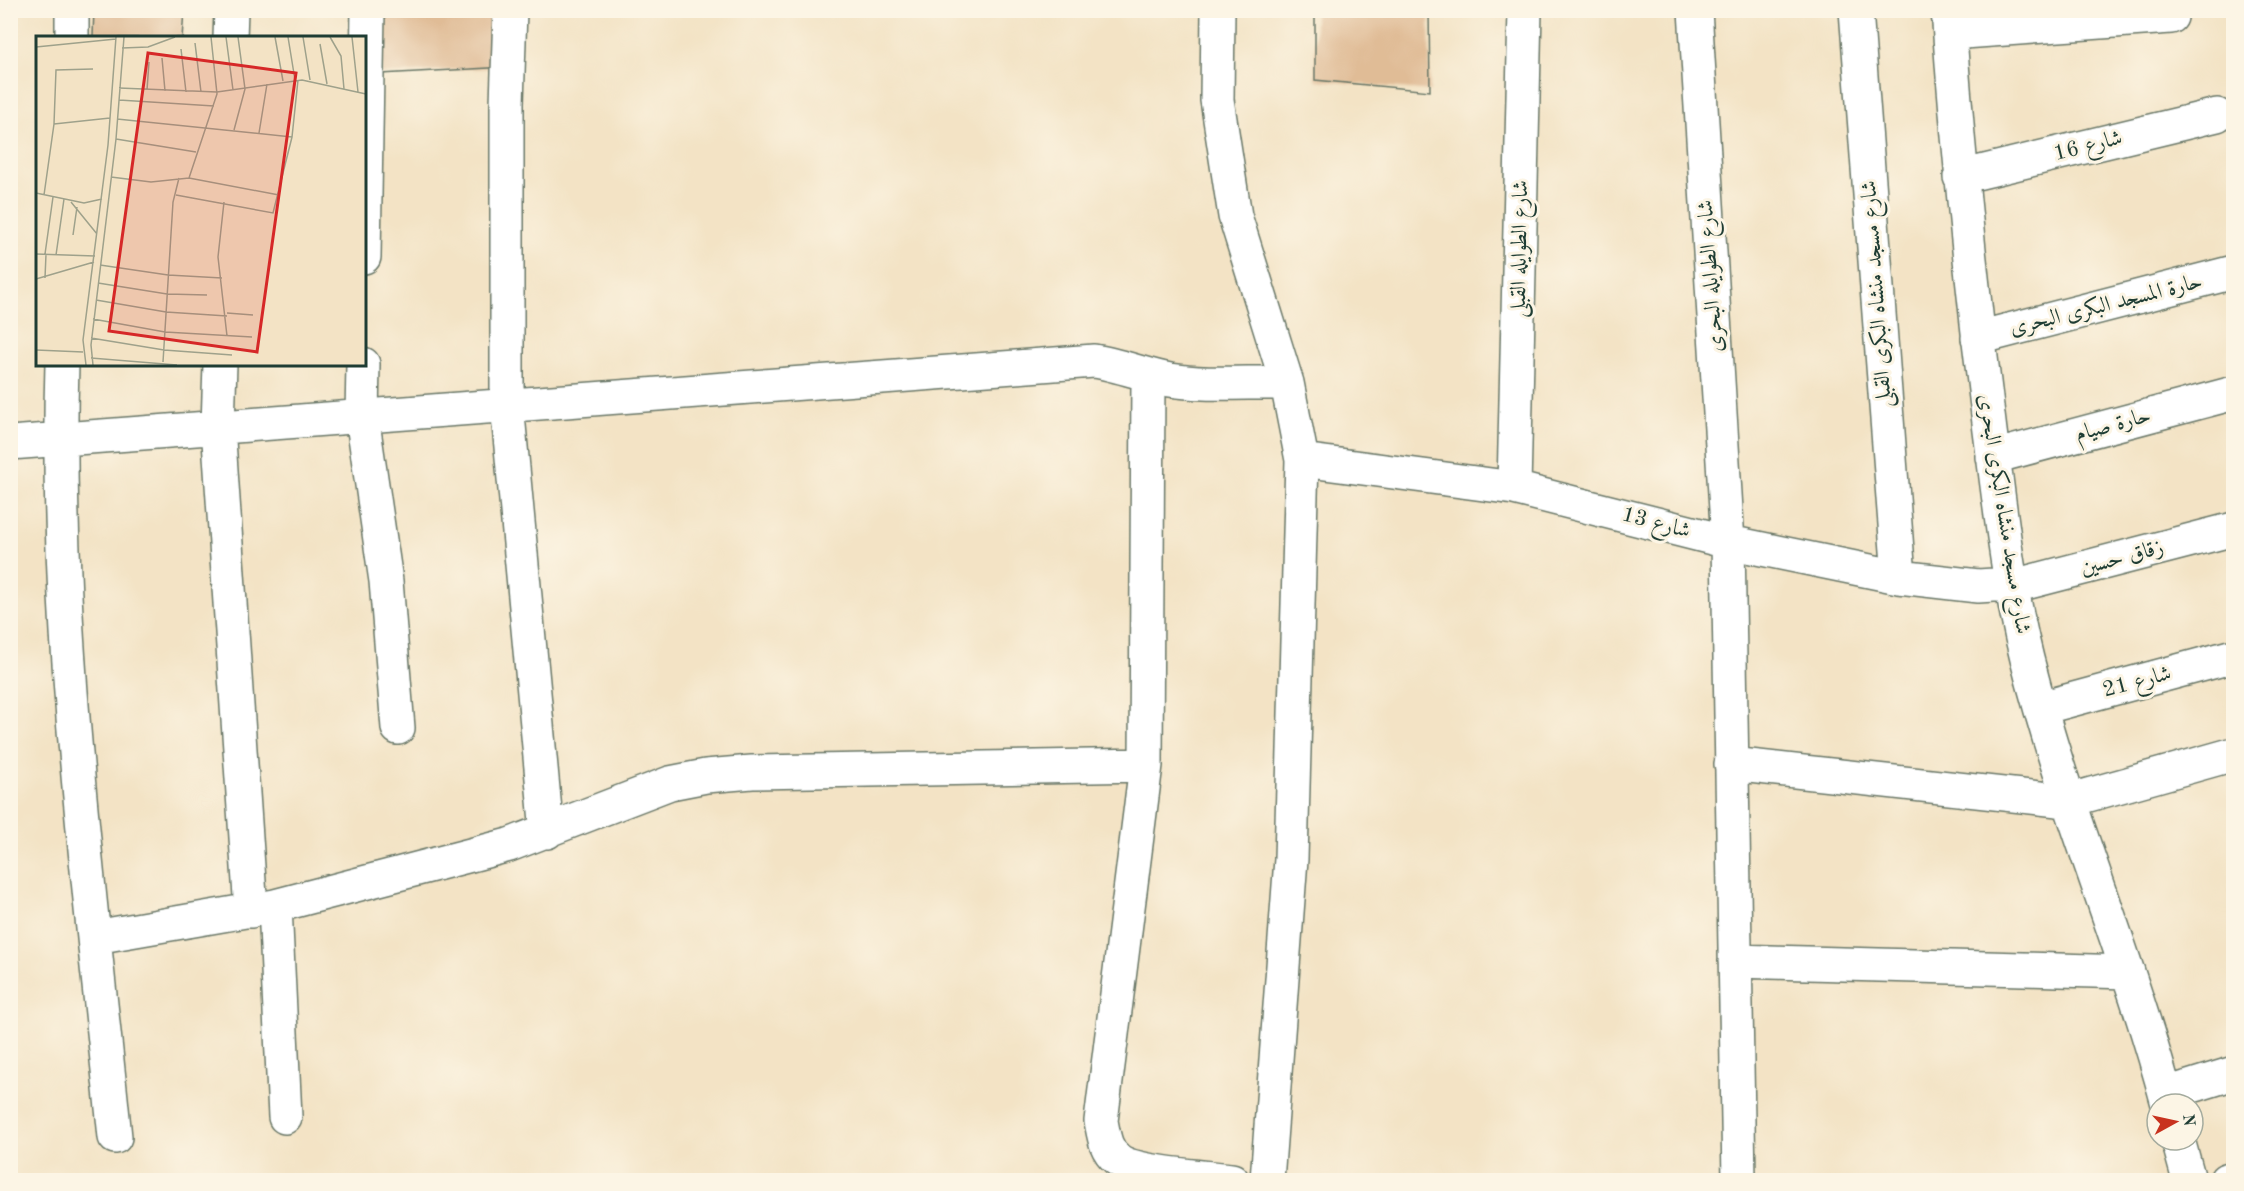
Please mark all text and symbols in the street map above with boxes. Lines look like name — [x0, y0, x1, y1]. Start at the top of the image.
inset map — [36, 36, 366, 366]
street label: شارع 16 — [2051, 127, 2126, 171]
street label: شارع مسجد منشاه البكرى القبلى — [1857, 179, 1902, 408]
street label: شارع الطوايله القبلى — [1508, 180, 1538, 318]
street label: شارع الطوايله البحرى — [1695, 199, 1733, 353]
street label: حارة المسجد البكرى البحرى — [2007, 269, 2205, 342]
street label: شارع مسجد منشاه البكرى البحرى — [1968, 392, 2035, 637]
street label: حارة صيام — [2073, 404, 2155, 452]
street label: شارع 13 — [1618, 503, 1693, 548]
street label: زقاق حسين — [2078, 536, 2166, 581]
street label: شارع 21 — [2100, 662, 2175, 707]
north arrow — [2145, 1092, 2205, 1152]
text: N — [2179, 1113, 2197, 1128]

